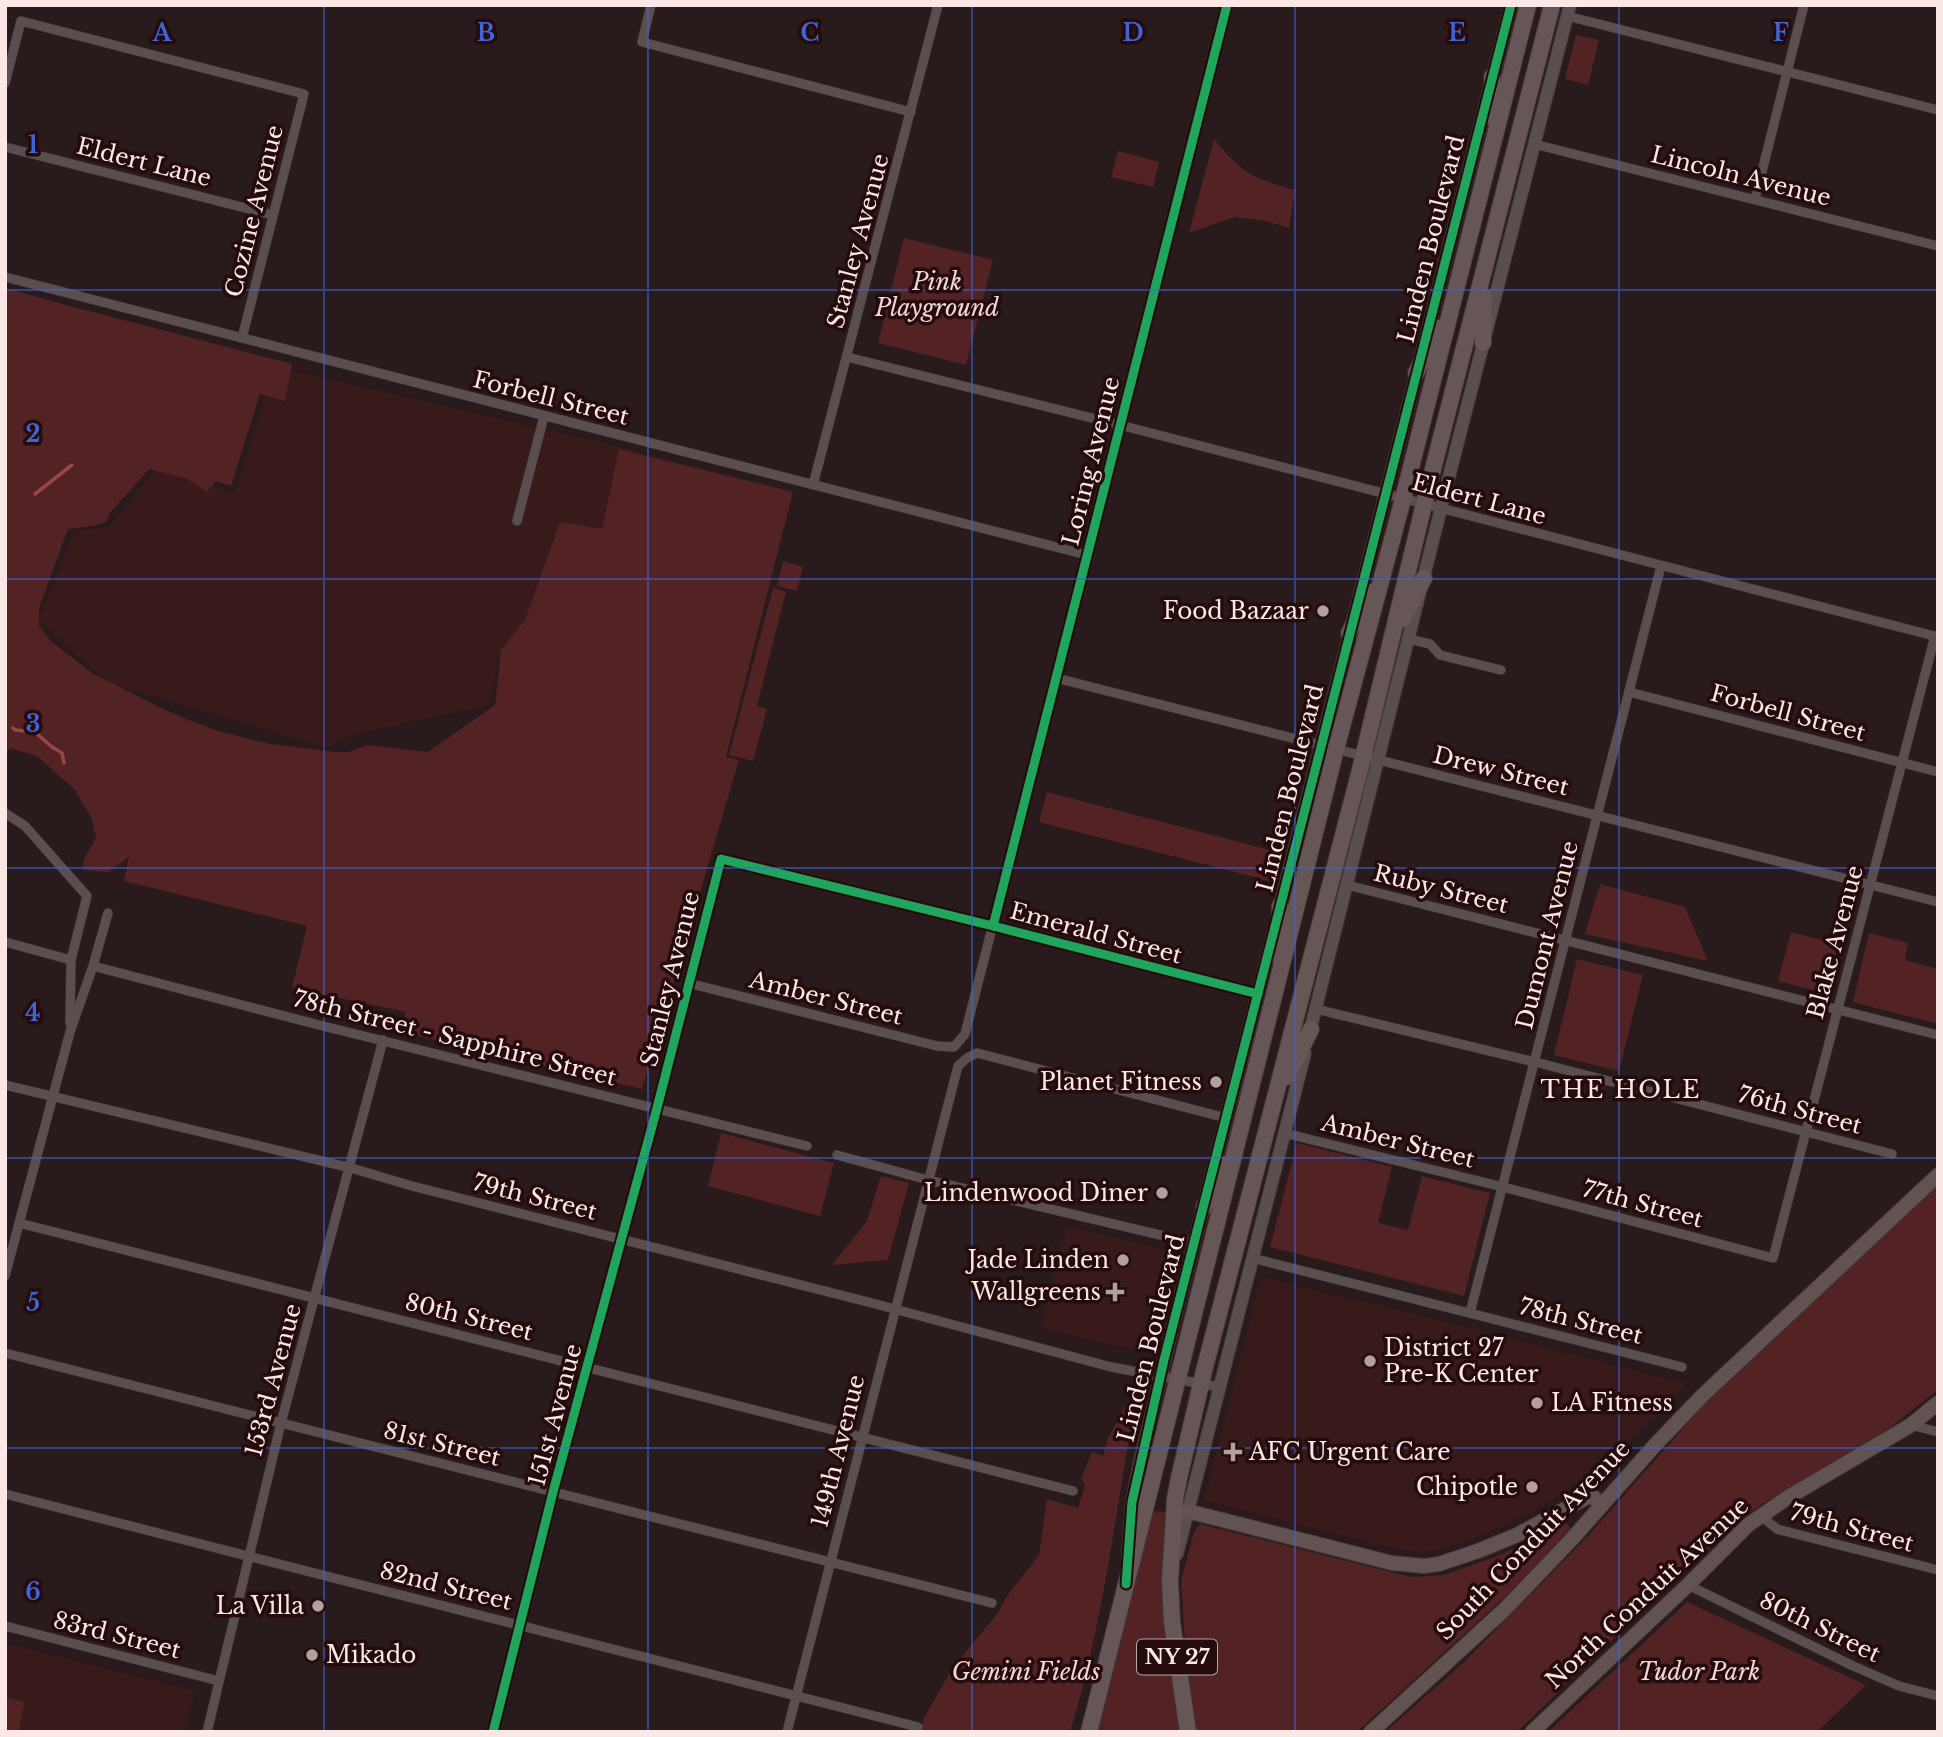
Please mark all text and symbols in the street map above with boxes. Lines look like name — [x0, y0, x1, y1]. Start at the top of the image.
text: A — [152, 19, 173, 47]
text: B — [477, 19, 495, 47]
text: C — [801, 19, 819, 47]
text: D — [1122, 19, 1144, 47]
text: E — [1448, 19, 1466, 47]
text: F — [1773, 19, 1789, 47]
street label: Cozine Avenue — [219, 122, 289, 300]
text: 1 — [28, 131, 38, 159]
street label: Eldert Lane — [74, 132, 214, 192]
street label: Linden Boulevard — [1392, 132, 1470, 346]
street label: Lincoln Avenue — [1648, 140, 1834, 212]
street label: Stanley Avenue — [821, 151, 895, 331]
park label: Pink Playground — [874, 268, 999, 322]
street label: Forbell Street — [470, 365, 632, 431]
street label: Loring Avenue — [1056, 374, 1126, 548]
text: 2 — [26, 420, 40, 448]
street label: Eldert Lane — [1409, 468, 1549, 530]
place label: Food Bazaar — [1163, 597, 1309, 625]
marker: Food Bazaar — [1315, 603, 1331, 619]
street label: Forbell Street — [1707, 679, 1869, 747]
street label: Linden Boulevard — [1251, 681, 1329, 895]
text: 3 — [26, 710, 40, 738]
street label: Drew Street — [1430, 741, 1572, 801]
street label: Dumont Avenue — [1510, 838, 1584, 1032]
street label: Ruby Street — [1371, 859, 1512, 919]
street label: Blake Avenue — [1801, 862, 1869, 1022]
street label: Stanley Avenue — [635, 888, 705, 1070]
street label: Emerald Street — [1007, 897, 1185, 970]
street label: Amber Street — [746, 965, 906, 1031]
street label: 78th Street - Sapphire Street — [291, 984, 620, 1092]
text: 4 — [25, 999, 41, 1027]
place label: Planet Fitness — [1040, 1068, 1202, 1096]
marker: Planet Fitness — [1208, 1074, 1224, 1090]
district label: THE HOLE — [1541, 1075, 1701, 1104]
street label: 76th Street — [1735, 1080, 1865, 1140]
street label: Amber Street — [1318, 1108, 1478, 1174]
street label: 79th Street — [470, 1168, 600, 1226]
street label: 77th Street — [1580, 1175, 1707, 1234]
place label: Lindenwood Diner — [924, 1179, 1148, 1207]
marker: Lindenwood Diner — [1154, 1185, 1170, 1201]
street label: Linden Boulevard — [1112, 1231, 1190, 1445]
place label: Jade Linden — [965, 1246, 1109, 1274]
marker: Jade Linden — [1115, 1252, 1131, 1268]
place label: Wallgreens — [970, 1278, 1101, 1306]
marker: Wallgreens — [1107, 1284, 1123, 1300]
street label: 80th Street — [402, 1288, 536, 1346]
text: 5 — [26, 1289, 40, 1317]
street label: 78th Street — [1517, 1292, 1646, 1350]
street label: 153rd Avenue — [239, 1301, 307, 1459]
place label: District 27 Pre-K Center — [1384, 1334, 1538, 1388]
street label: 151st Avenue — [523, 1341, 587, 1489]
marker: District 27 Pre-K Center — [1362, 1353, 1378, 1369]
street label: 149th Avenue — [806, 1372, 870, 1530]
place label: LA Fitness — [1551, 1389, 1673, 1417]
marker: LA Fitness — [1529, 1395, 1545, 1411]
street label: 81st Street — [381, 1416, 503, 1472]
street label: South Conduit Avenue — [1430, 1434, 1636, 1646]
place label: AFC Urgent Care — [1248, 1438, 1450, 1466]
marker: AFC Urgent Care — [1223, 1442, 1243, 1462]
place label: Chipotle — [1416, 1473, 1518, 1501]
marker: Chipotle — [1524, 1479, 1540, 1495]
street label: North Conduit Avenue — [1540, 1492, 1754, 1694]
street label: 79th Street — [1787, 1498, 1917, 1558]
street label: 82nd Street — [377, 1556, 515, 1616]
text: 6 — [25, 1578, 41, 1606]
street label: 80th Street — [1755, 1586, 1885, 1668]
place label: La Villa — [216, 1592, 304, 1620]
marker: La Villa — [310, 1598, 326, 1614]
street label: 83rd Street — [50, 1606, 184, 1664]
road number: NY 27 — [1137, 1640, 1217, 1674]
place label: Mikado — [326, 1641, 416, 1669]
marker: Mikado — [304, 1647, 320, 1663]
park label: Gemini Fields — [952, 1658, 1100, 1686]
park label: Tudor Park — [1638, 1658, 1760, 1686]

